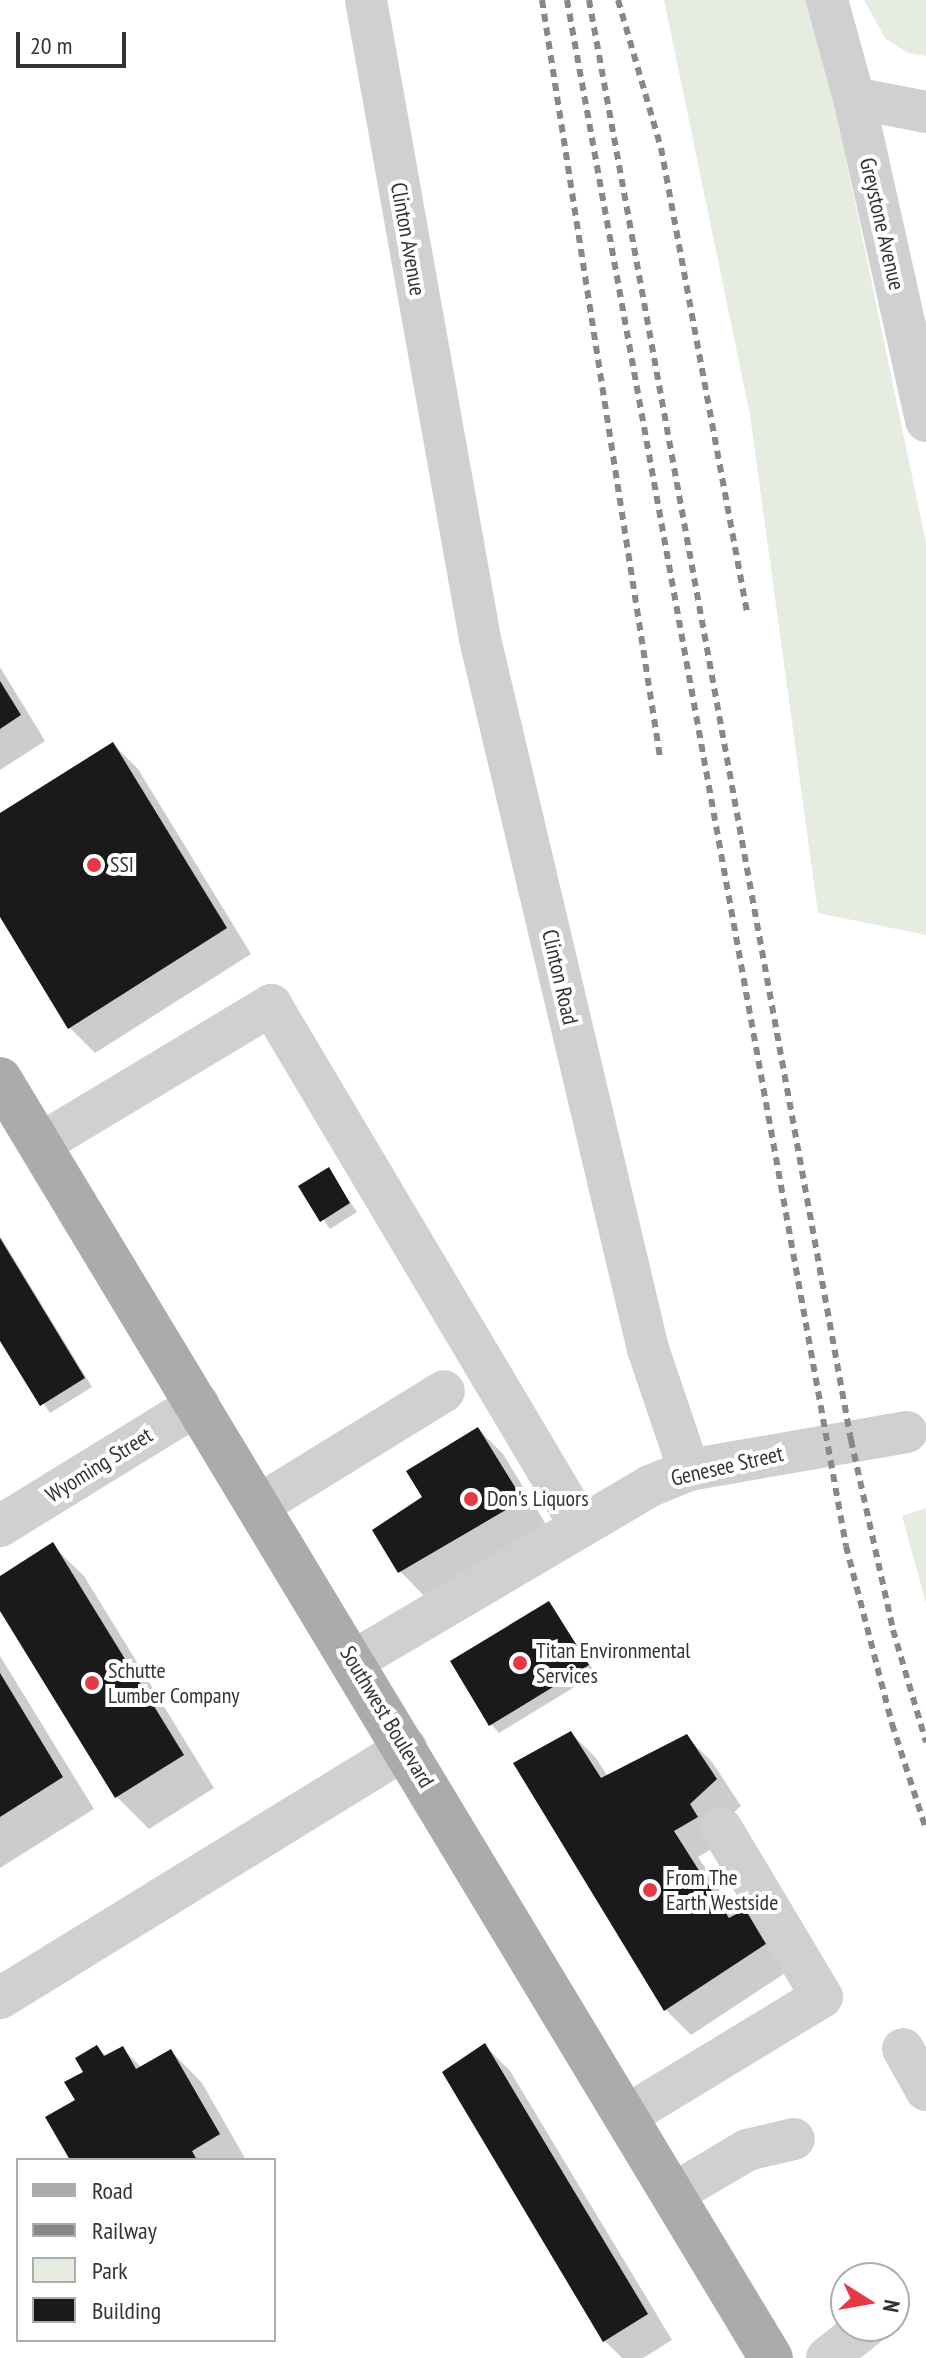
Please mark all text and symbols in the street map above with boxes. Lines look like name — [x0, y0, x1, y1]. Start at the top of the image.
scale bar — [20, 16, 130, 66]
text: 20 m — [30, 30, 72, 61]
street label: Greystone Avenue — [854, 155, 910, 293]
street label: Clinton Avenue — [385, 180, 431, 298]
place label: SSI — [110, 852, 134, 878]
marker: SSI — [85, 856, 103, 874]
street label: Clinton Road — [536, 927, 584, 1027]
street label: Wyoming Street — [41, 1422, 157, 1508]
street label: Genesee Street — [668, 1440, 786, 1492]
place label: Don's Liquors — [487, 1486, 589, 1512]
marker: Don's Liquors — [462, 1490, 480, 1508]
place label: Titan Environmental Services — [536, 1637, 690, 1688]
street label: Southwest Boulevard — [334, 1641, 440, 1793]
marker: Titan Environmental Services — [511, 1654, 529, 1672]
place label: Schutte Lumber Company — [108, 1657, 240, 1708]
marker: Schutte Lumber Company — [83, 1674, 101, 1692]
place label: From The Earth Westside — [666, 1864, 779, 1916]
marker: From The Earth Westside — [641, 1881, 659, 1899]
legend — [16, 2158, 276, 2342]
text: Road — [92, 2175, 133, 2206]
text: Railway — [92, 2215, 157, 2246]
text: Park — [92, 2255, 128, 2286]
north arrow — [830, 2262, 910, 2342]
text: Building — [92, 2295, 161, 2326]
text: N — [877, 2298, 906, 2315]

